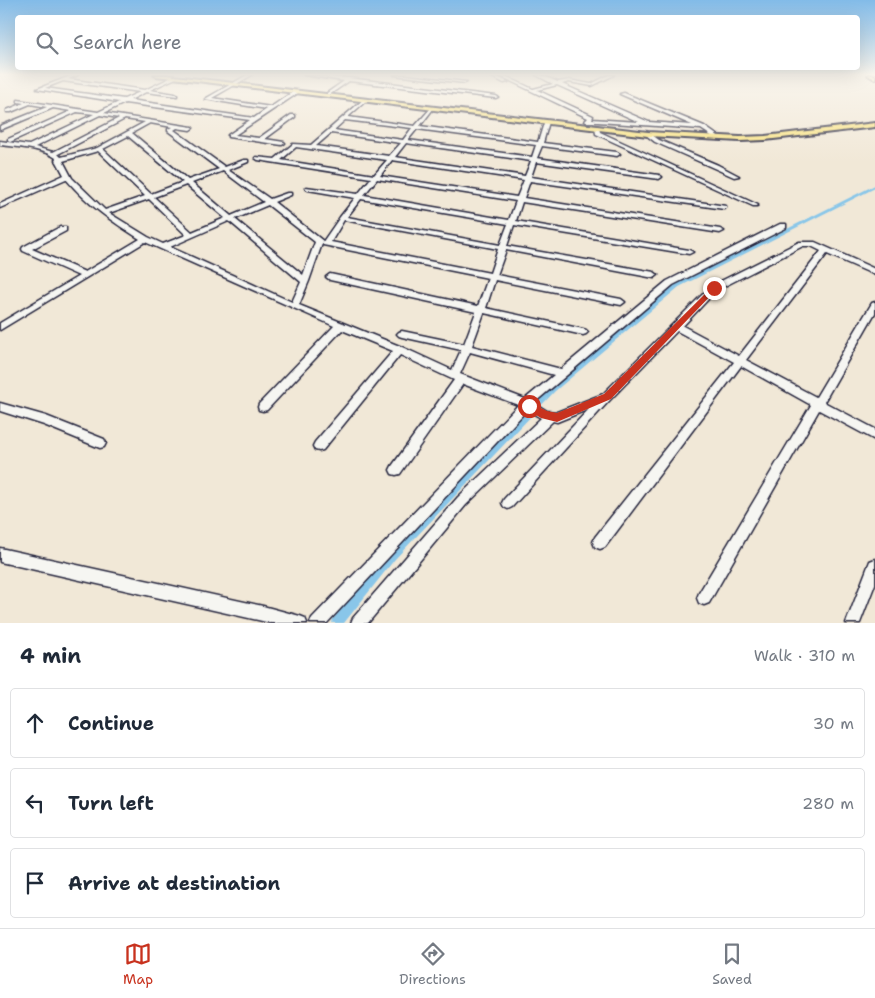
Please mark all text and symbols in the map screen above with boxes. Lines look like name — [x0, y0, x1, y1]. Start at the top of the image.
search box — [15, 15, 860, 70]
icon: search — [33, 29, 61, 57]
text: Search here — [73, 30, 182, 55]
route end — [703, 277, 726, 300]
route start — [518, 395, 541, 418]
text: 4 min — [20, 642, 81, 670]
text: Walk · 310 m — [754, 645, 855, 666]
icon: ahead — [21, 709, 49, 737]
text: Continue — [68, 711, 154, 736]
text: 30 m — [813, 713, 854, 734]
icon: left — [21, 789, 49, 817]
text: Turn left — [68, 791, 154, 816]
text: 280 m — [802, 793, 854, 814]
icon: arrive — [21, 869, 49, 897]
text: Arrive at destination — [68, 871, 280, 896]
tab: Map — [123, 940, 153, 988]
tab: Directions — [399, 940, 466, 988]
tab: Saved — [712, 940, 752, 988]

